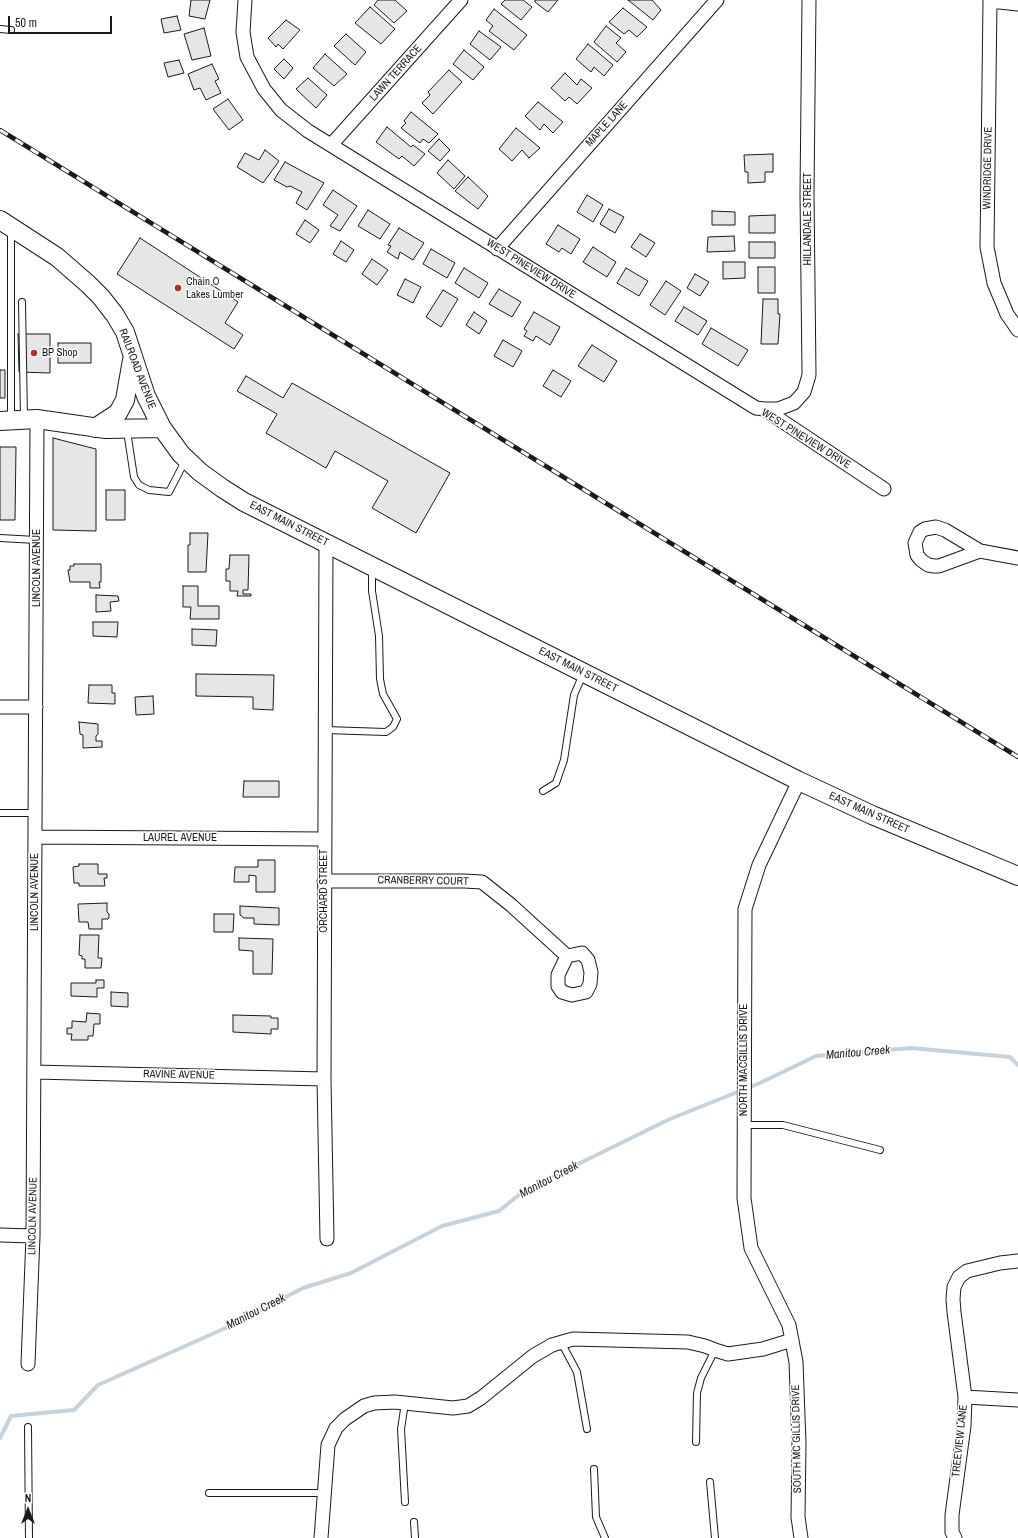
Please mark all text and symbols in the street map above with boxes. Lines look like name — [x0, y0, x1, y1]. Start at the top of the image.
scale bar — [10, 8, 114, 34]
text: 50 m — [15, 15, 37, 31]
street label: LAWN TERRACE — [367, 42, 425, 104]
street label: MAPLE LANE — [583, 99, 631, 149]
street label: WINDRIDGE DRIVE — [981, 127, 995, 209]
street label: HILLANDALE STREET — [801, 172, 815, 266]
street label: WEST PINEVIEW DRIVE — [484, 236, 578, 302]
place label: Chain O Lakes Lumber — [186, 275, 243, 301]
marker: Chain O Lakes Lumber — [173, 283, 183, 293]
street label: RAILROAD AVENUE — [116, 327, 158, 411]
place label: BP Shop — [42, 346, 78, 360]
marker: BP Shop — [29, 348, 39, 358]
street label: WEST PINEVIEW DRIVE — [759, 406, 853, 472]
street label: EAST MAIN STREET — [247, 498, 331, 550]
street label: LINCOLN AVENUE — [30, 529, 44, 607]
street label: EAST MAIN STREET — [536, 644, 620, 696]
street label: EAST MAIN STREET — [827, 789, 911, 837]
street label: LAUREL AVENUE — [143, 831, 217, 845]
street label: ORCHARD STREET — [317, 849, 331, 933]
street label: LINCOLN AVENUE — [28, 853, 42, 931]
street label: CRANBERRY COURT — [377, 874, 469, 888]
street label: NORTH MACGILLIS DRIVE — [737, 1004, 751, 1116]
water label: Manitou Creek — [825, 1043, 891, 1063]
street label: RAVINE AVENUE — [143, 1068, 215, 1082]
water label: Manitou Creek — [517, 1158, 581, 1202]
street label: LINCOLN AVENUE — [26, 1177, 40, 1255]
water label: Manitou Creek — [224, 1291, 288, 1333]
street label: SOUTH MC GILLIS DRIVE — [789, 1385, 805, 1493]
street label: TREEVIEW LANE — [950, 1404, 970, 1478]
north arrow — [8, 1490, 48, 1530]
text: N — [25, 1491, 31, 1505]

